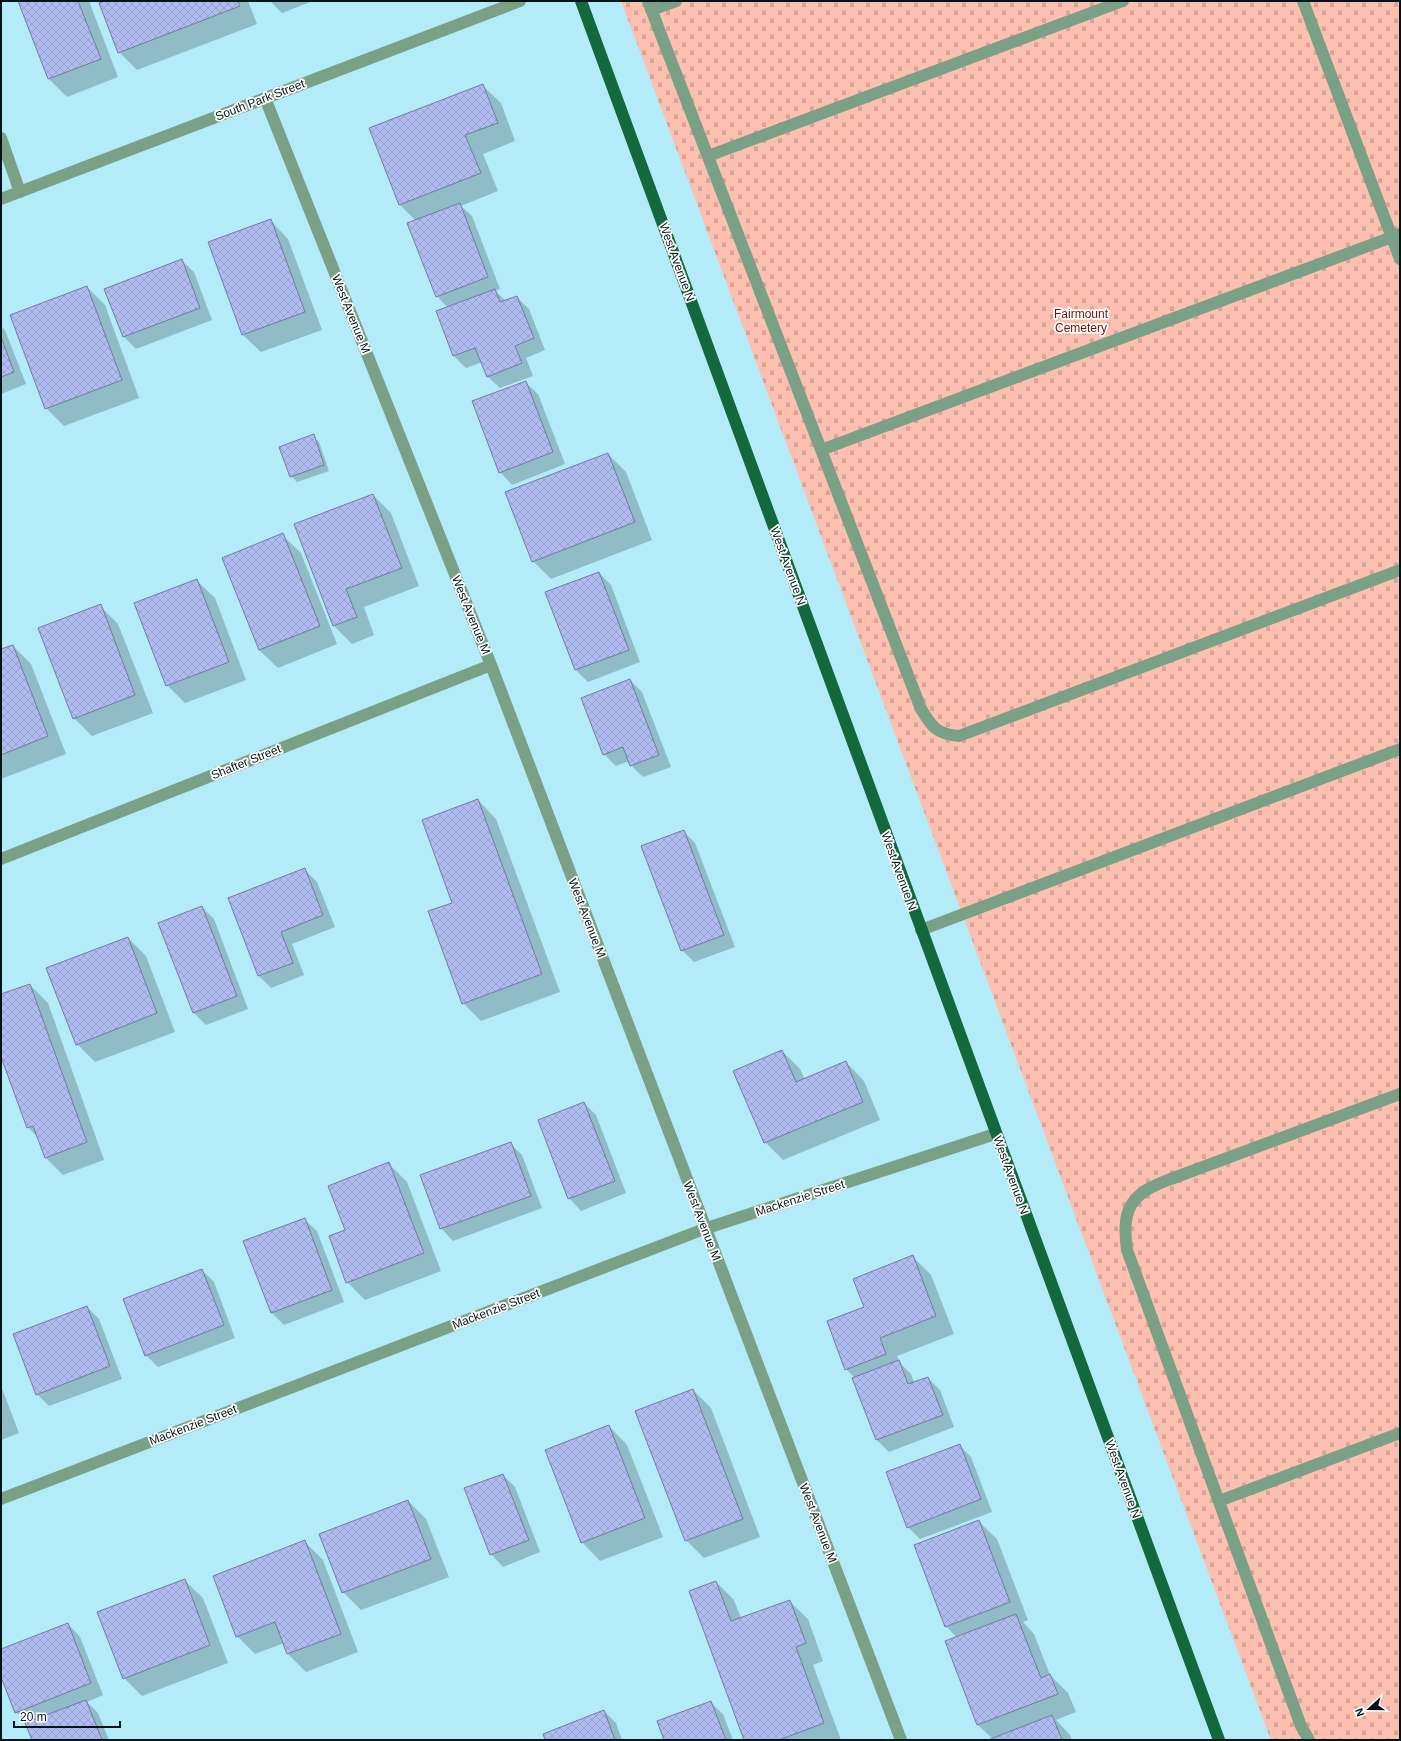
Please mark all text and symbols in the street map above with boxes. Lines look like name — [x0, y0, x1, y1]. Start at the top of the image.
street label: South Park Street — [213, 76, 307, 124]
street label: West Avenue N — [656, 221, 698, 303]
street label: West Avenue M — [329, 273, 373, 355]
park label: Fairmount Cemetery — [1054, 307, 1109, 335]
street label: West Avenue N — [767, 525, 809, 607]
street label: West Avenue M — [449, 574, 493, 656]
street label: Shafter Street — [209, 741, 284, 782]
street label: West Avenue N — [878, 830, 920, 912]
street label: West Avenue M — [565, 876, 609, 960]
street label: West Avenue N — [990, 1134, 1032, 1216]
street label: Mackenzie Street — [754, 1177, 847, 1219]
street label: West Avenue M — [680, 1179, 724, 1263]
street label: Mackenzie Street — [450, 1286, 542, 1332]
street label: Mackenzie Street — [147, 1402, 239, 1448]
street label: West Avenue N — [1102, 1438, 1144, 1520]
street label: West Avenue M — [796, 1481, 840, 1565]
north arrow — [1349, 1689, 1389, 1729]
scale bar — [14, 1703, 120, 1729]
text: N — [1353, 1707, 1367, 1718]
text: 20 m — [20, 1710, 47, 1724]

